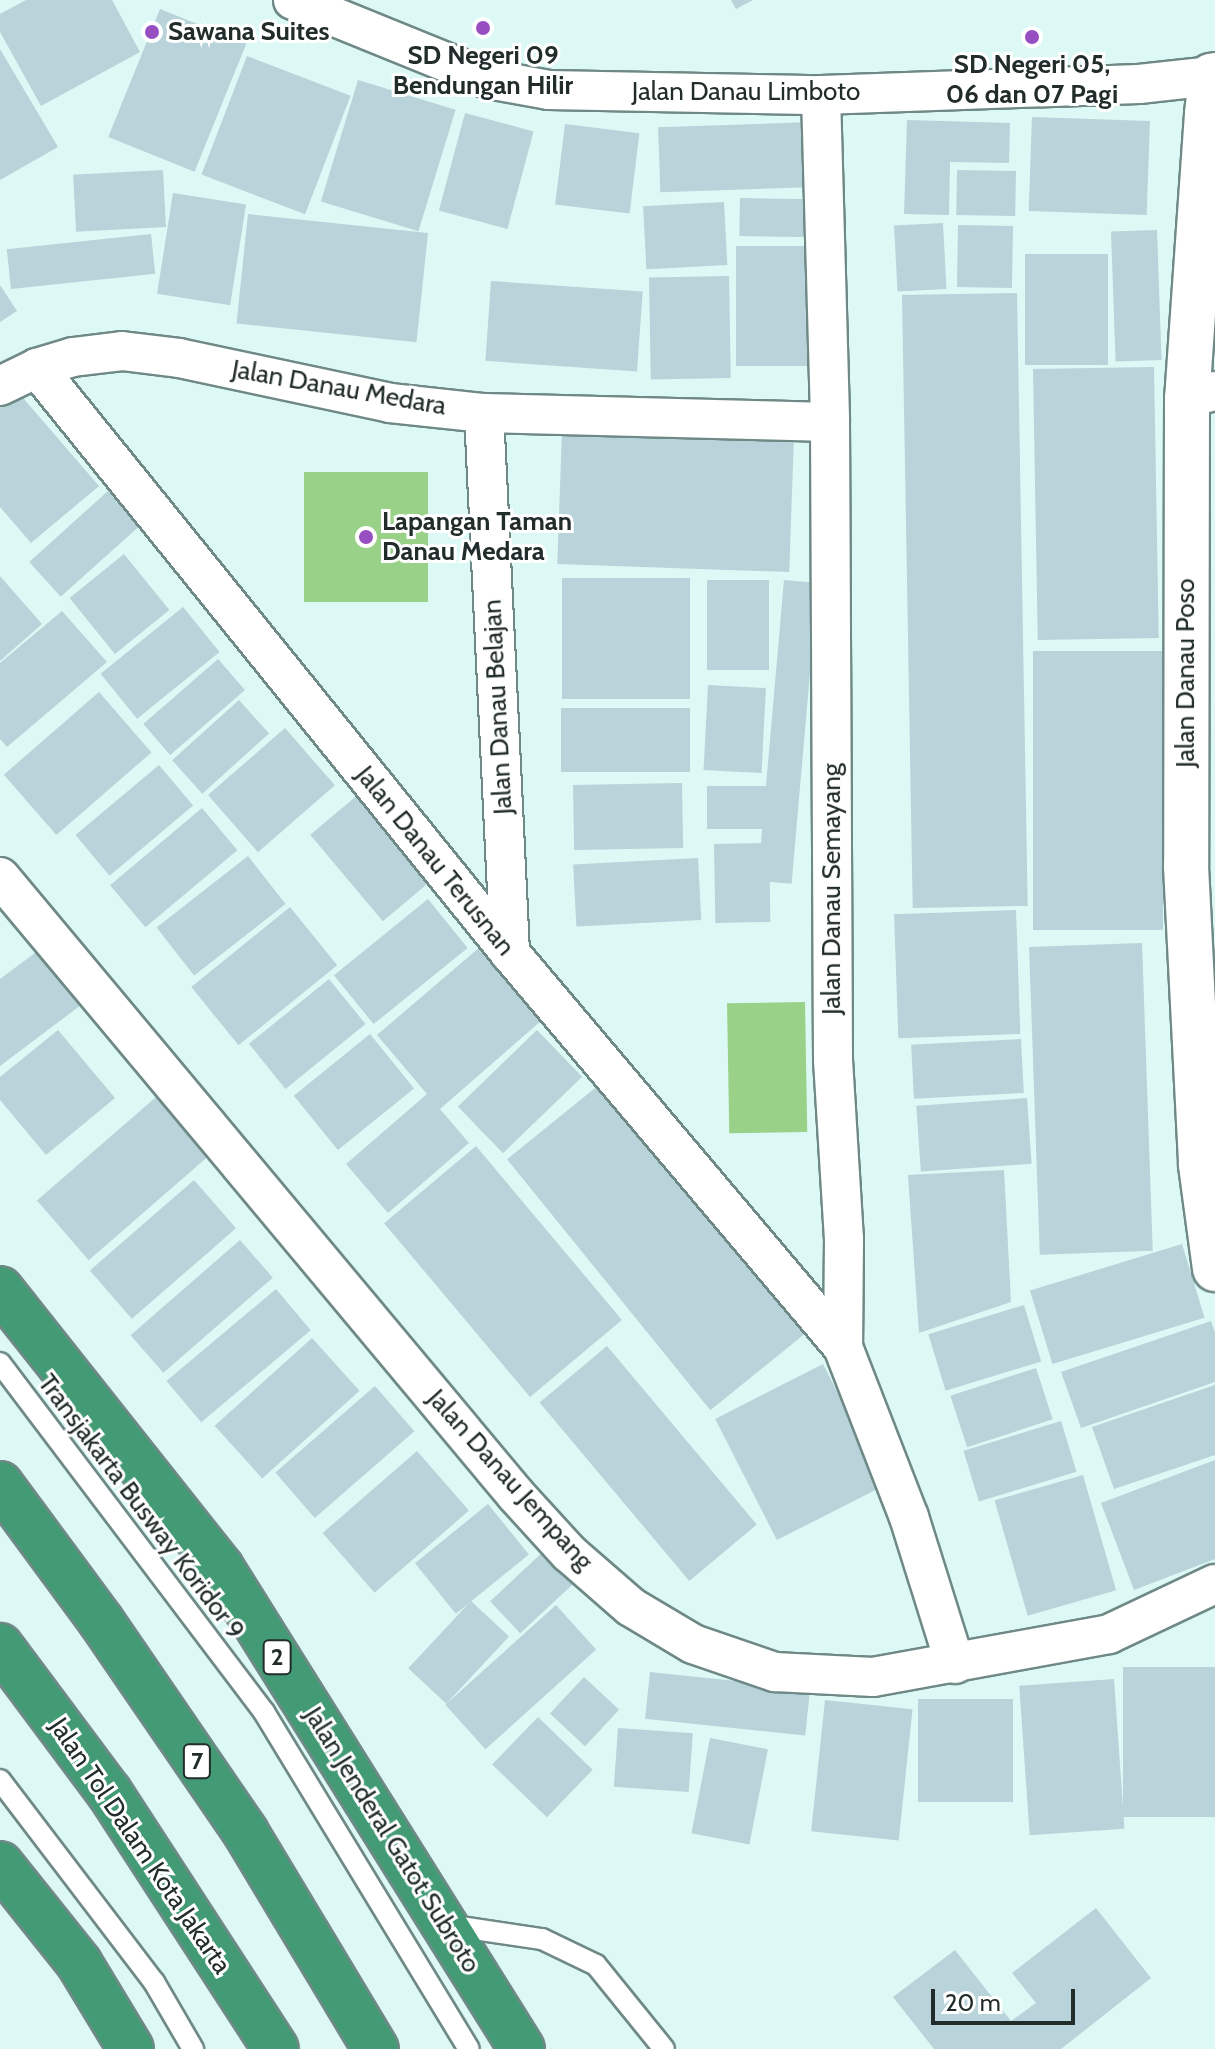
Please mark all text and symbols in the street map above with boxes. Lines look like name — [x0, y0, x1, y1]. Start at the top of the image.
place label: Sawana Suites — [168, 16, 329, 48]
marker: SD Negeri 09 Bendungan Hilir — [474, 19, 492, 37]
marker: Sawana Suites — [143, 23, 161, 41]
marker: SD Negeri 05, 06 dan 07 Pagi — [1023, 28, 1041, 46]
place label: SD Negeri 09 Bendungan Hilir — [393, 40, 573, 102]
place label: SD Negeri 05, 06 dan 07 Pagi — [946, 49, 1118, 110]
street label: Jalan Danau Limboto — [632, 76, 860, 108]
street label: Jalan Danau Medara — [229, 354, 449, 422]
place label: Lapangan Taman Danau Medara — [382, 506, 572, 568]
marker: Lapangan Taman Danau Medara — [357, 528, 375, 546]
street label: Jalan Danau Poso — [1170, 578, 1202, 768]
street label: Jalan Danau Belajan — [477, 599, 519, 815]
street label: Jalan Danau Terusnan — [349, 760, 521, 962]
street label: Jalan Danau Semayang — [816, 763, 848, 1015]
street label: Transjakarta Busway Koridor 9 — [31, 1368, 251, 1646]
street label: Jalan Danau Jempang — [421, 1383, 599, 1577]
road number: 2 — [261, 1637, 293, 1677]
street label: Jalan Jenderal Gatot Subroto — [297, 1701, 487, 1979]
street label: Jalan Tol Dalam Kota Jakarta — [43, 1712, 237, 1980]
road number: 7 — [181, 1741, 213, 1781]
scale bar — [935, 1973, 1079, 2023]
text: 20 m — [945, 1988, 1001, 2017]

